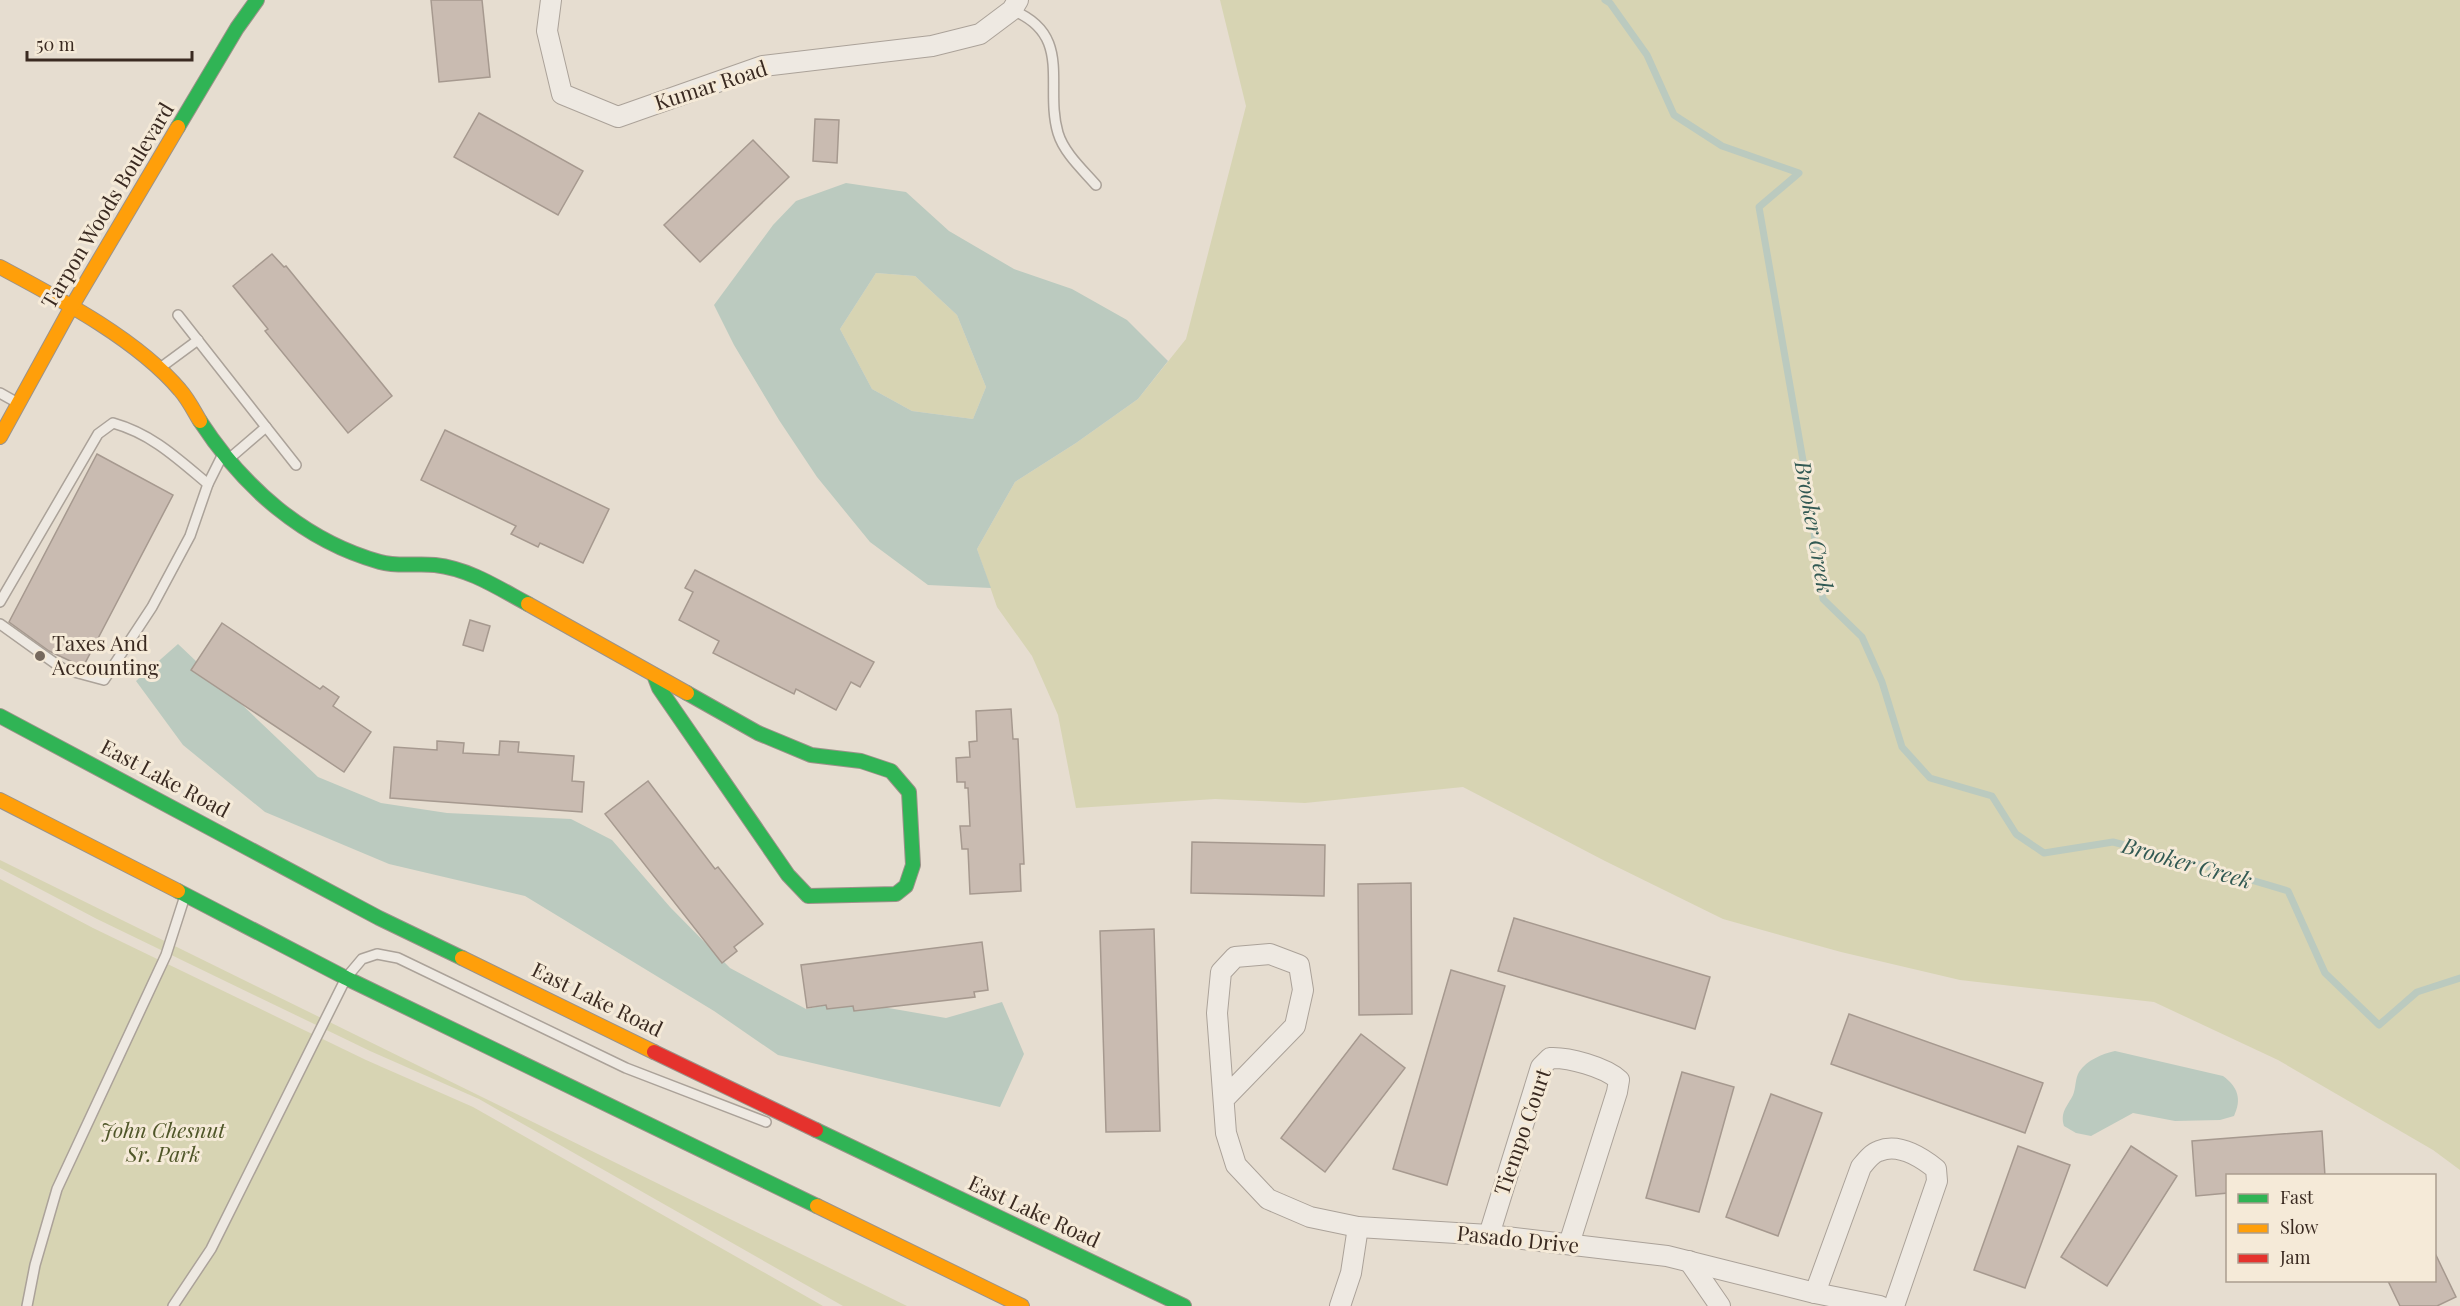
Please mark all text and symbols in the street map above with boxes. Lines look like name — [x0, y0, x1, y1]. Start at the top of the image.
scale bar — [27, 24, 192, 62]
text: 50 m — [36, 32, 75, 56]
street label: Kumar Road — [650, 53, 770, 115]
street label: Tarpon Woods Boulevard — [34, 97, 179, 313]
water label: Brooker Creek — [1788, 457, 1841, 595]
place label: Taxes And Accounting — [51, 628, 159, 680]
marker: Taxes And Accounting — [33, 649, 47, 663]
street label: East Lake Road — [97, 731, 235, 823]
water label: Brooker Creek — [2118, 829, 2256, 895]
street label: East Lake Road — [528, 954, 668, 1042]
street label: Tiempo Court — [1486, 1064, 1556, 1198]
park label: John Chesnut Sr. Park — [101, 1115, 226, 1167]
street label: East Lake Road — [964, 1167, 1105, 1253]
legend — [2226, 1174, 2436, 1282]
text: Fast — [2280, 1185, 2314, 1209]
text: Slow — [2280, 1215, 2318, 1239]
street label: Pasado Drive — [1456, 1218, 1581, 1258]
text: Jam — [2279, 1245, 2310, 1269]

